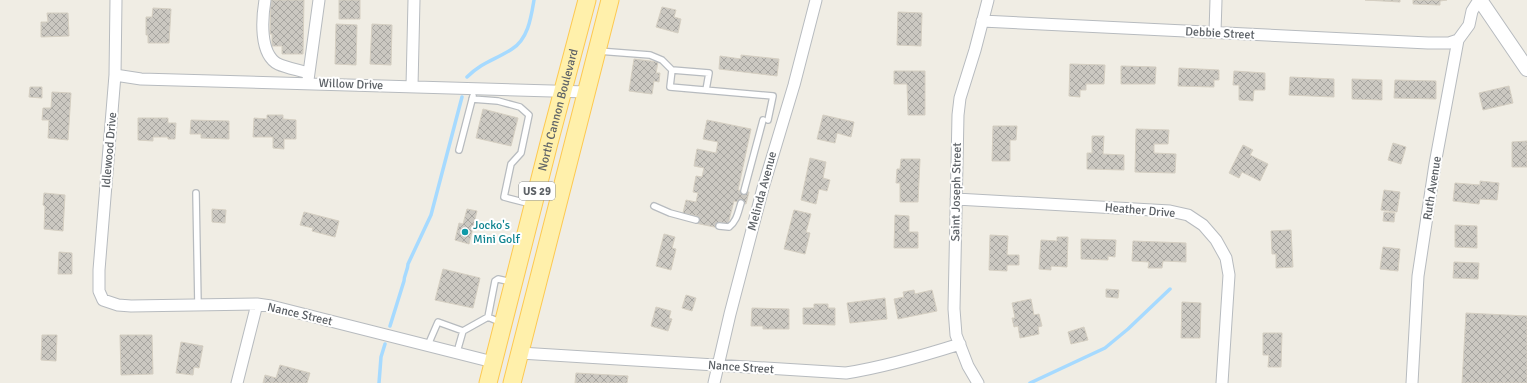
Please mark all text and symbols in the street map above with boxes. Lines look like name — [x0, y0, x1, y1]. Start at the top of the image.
street label: Debbie Street — [1185, 24, 1255, 43]
street label: North Cannon Boulevard — [535, 47, 582, 173]
street label: Willow Drive — [318, 76, 383, 93]
street label: Idlewood Drive — [99, 112, 120, 189]
street label: Saint Joseph Street — [948, 142, 965, 242]
street label: Melinda Avenue — [745, 150, 780, 232]
street label: Ruth Avenue — [1420, 155, 1445, 221]
road number: US 29 — [519, 182, 555, 200]
street label: Heather Drive — [1104, 200, 1176, 221]
place label: Jocko's Mini Golf — [473, 218, 521, 247]
marker: Jocko's Mini Golf — [460, 227, 470, 237]
street label: Nance Street — [266, 300, 334, 329]
street label: Nance Street — [707, 358, 775, 377]

